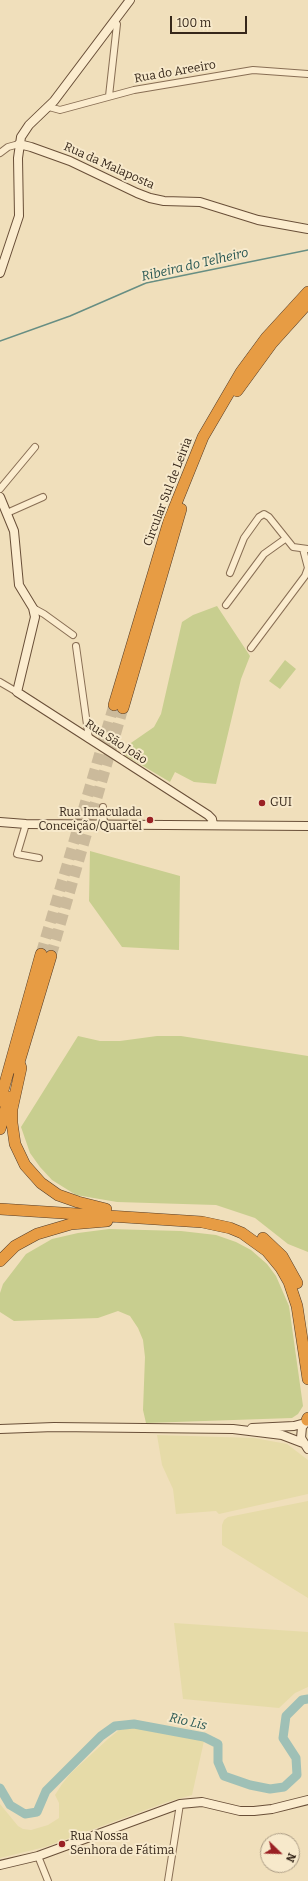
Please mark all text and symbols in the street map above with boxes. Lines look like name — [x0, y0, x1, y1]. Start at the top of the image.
scale bar — [172, 8, 249, 34]
text: 100 m — [177, 16, 211, 30]
street label: Rua do Areeiro — [133, 58, 217, 86]
street label: Rua da Malaposta — [62, 140, 156, 192]
water label: Ribeira do Telheiro — [140, 245, 250, 285]
street label: Circular Sul de Leiria — [141, 436, 195, 548]
street label: Rua São João — [82, 717, 150, 767]
place label: GUI — [270, 796, 292, 810]
marker: GUI — [257, 798, 267, 808]
place label: Rua Imaculada Conceição/Quartel — [38, 806, 142, 834]
marker: Rua Imaculada Conceição/Quartel — [145, 815, 155, 825]
water label: Rio Lis — [168, 1710, 208, 1734]
place label: Rua Nossa Senhora de Fátima — [70, 1830, 174, 1858]
north arrow — [260, 1833, 300, 1873]
marker: Rua Nossa Senhora de Fátima — [57, 1839, 67, 1849]
text: N — [283, 1851, 298, 1864]

